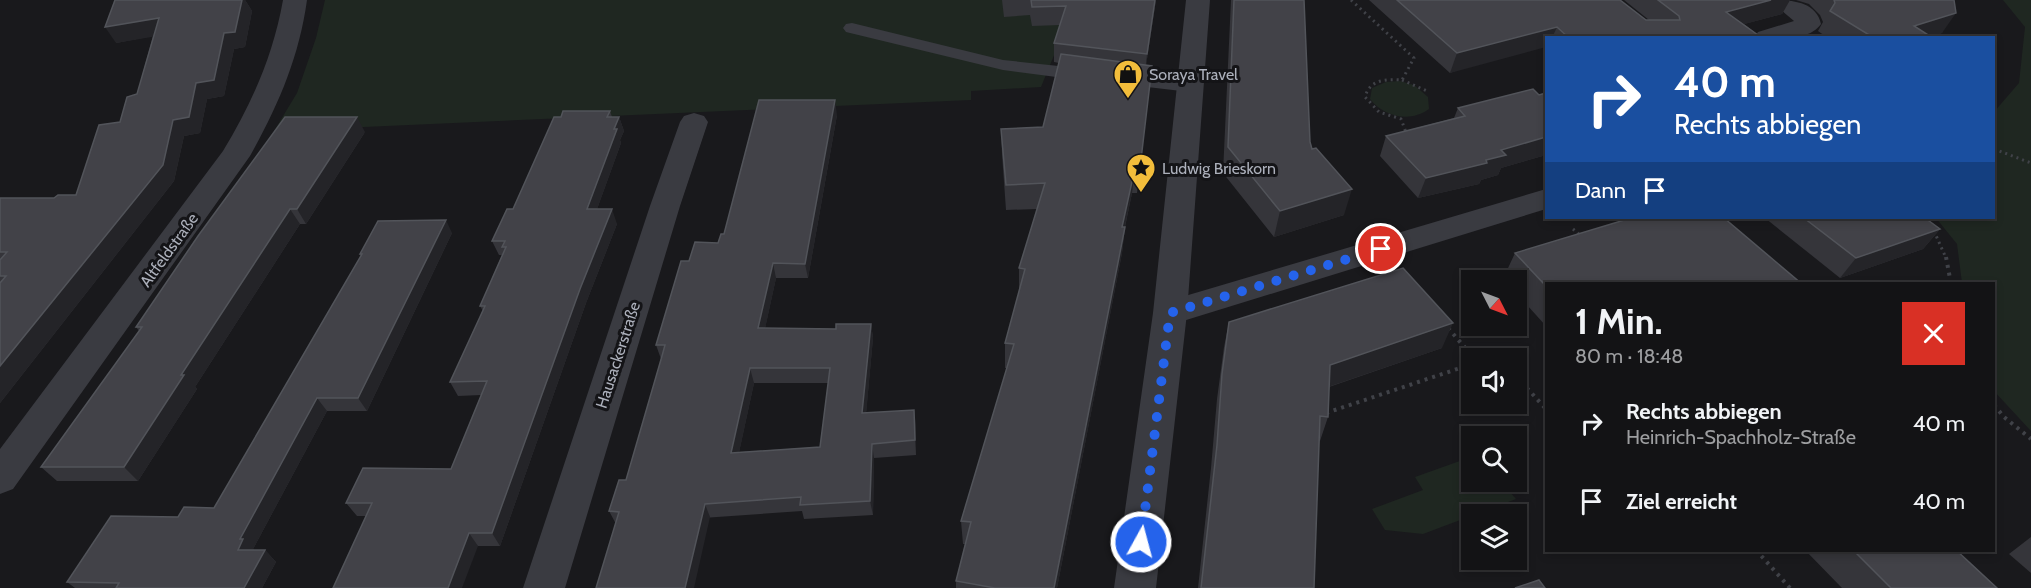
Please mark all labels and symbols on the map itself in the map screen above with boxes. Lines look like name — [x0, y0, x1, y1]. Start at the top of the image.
shop icon: Soraya Travel — [1112, 58, 1144, 100]
place label: Soraya Travel — [1149, 65, 1238, 84]
place icon: Ludwig Brieskorn — [1125, 152, 1157, 194]
place label: Ludwig Brieskorn — [1162, 159, 1276, 178]
street label: Altfeldstraße — [136, 209, 202, 291]
pin — [1355, 223, 1406, 274]
north arrow — [1461, 270, 1527, 336]
street label: Hausackerstraße — [592, 299, 644, 411]
position arrow — [1109, 510, 1173, 574]

